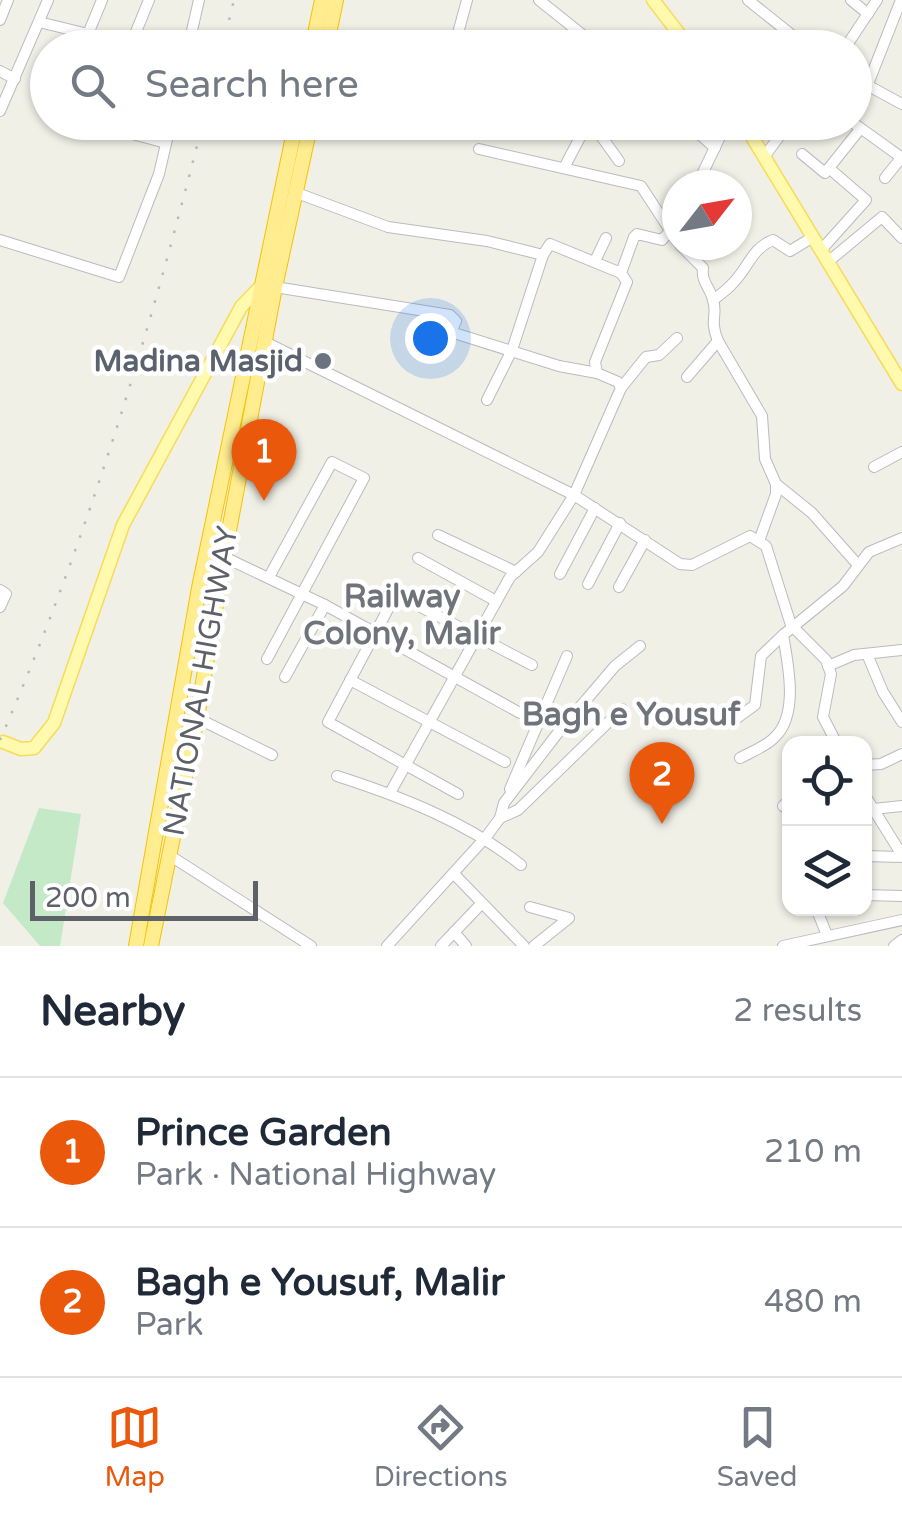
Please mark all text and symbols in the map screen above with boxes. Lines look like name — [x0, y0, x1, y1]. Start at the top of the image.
search box — [30, 30, 872, 140]
icon: search — [65, 58, 120, 113]
text: Search here — [145, 62, 359, 108]
north arrow — [662, 170, 752, 260]
your location — [405, 313, 456, 364]
place label: Madina Masjid — [94, 343, 303, 380]
marker: Madina Masjid — [312, 350, 334, 372]
pin: 1 — [232, 418, 296, 501]
street label: NATIONAL HIGHWAY — [156, 523, 246, 839]
district label: Railway Colony, Malir — [303, 578, 501, 653]
district label: Bagh e Yousuf — [522, 696, 741, 734]
map controls — [782, 736, 872, 916]
button: locate — [782, 736, 872, 826]
pin: 2 — [630, 742, 694, 824]
button: layers — [782, 826, 872, 916]
scale bar — [30, 876, 258, 920]
text: 200 m — [45, 881, 131, 915]
text: Nearby — [40, 986, 185, 1037]
text: 2 results — [733, 992, 862, 1030]
text: Prince Garden — [135, 1110, 392, 1156]
text: 1 — [62, 1133, 83, 1171]
text: 210 m — [764, 1133, 862, 1171]
text: Park · National Highway — [135, 1156, 496, 1194]
text: Bagh e Yousuf, Malir — [135, 1260, 505, 1306]
text: 2 — [62, 1283, 83, 1321]
text: 480 m — [764, 1283, 862, 1321]
text: Park — [135, 1306, 203, 1344]
tab: Map — [104, 1400, 165, 1494]
tab: Directions — [374, 1400, 508, 1494]
tab: Saved — [717, 1400, 798, 1494]

